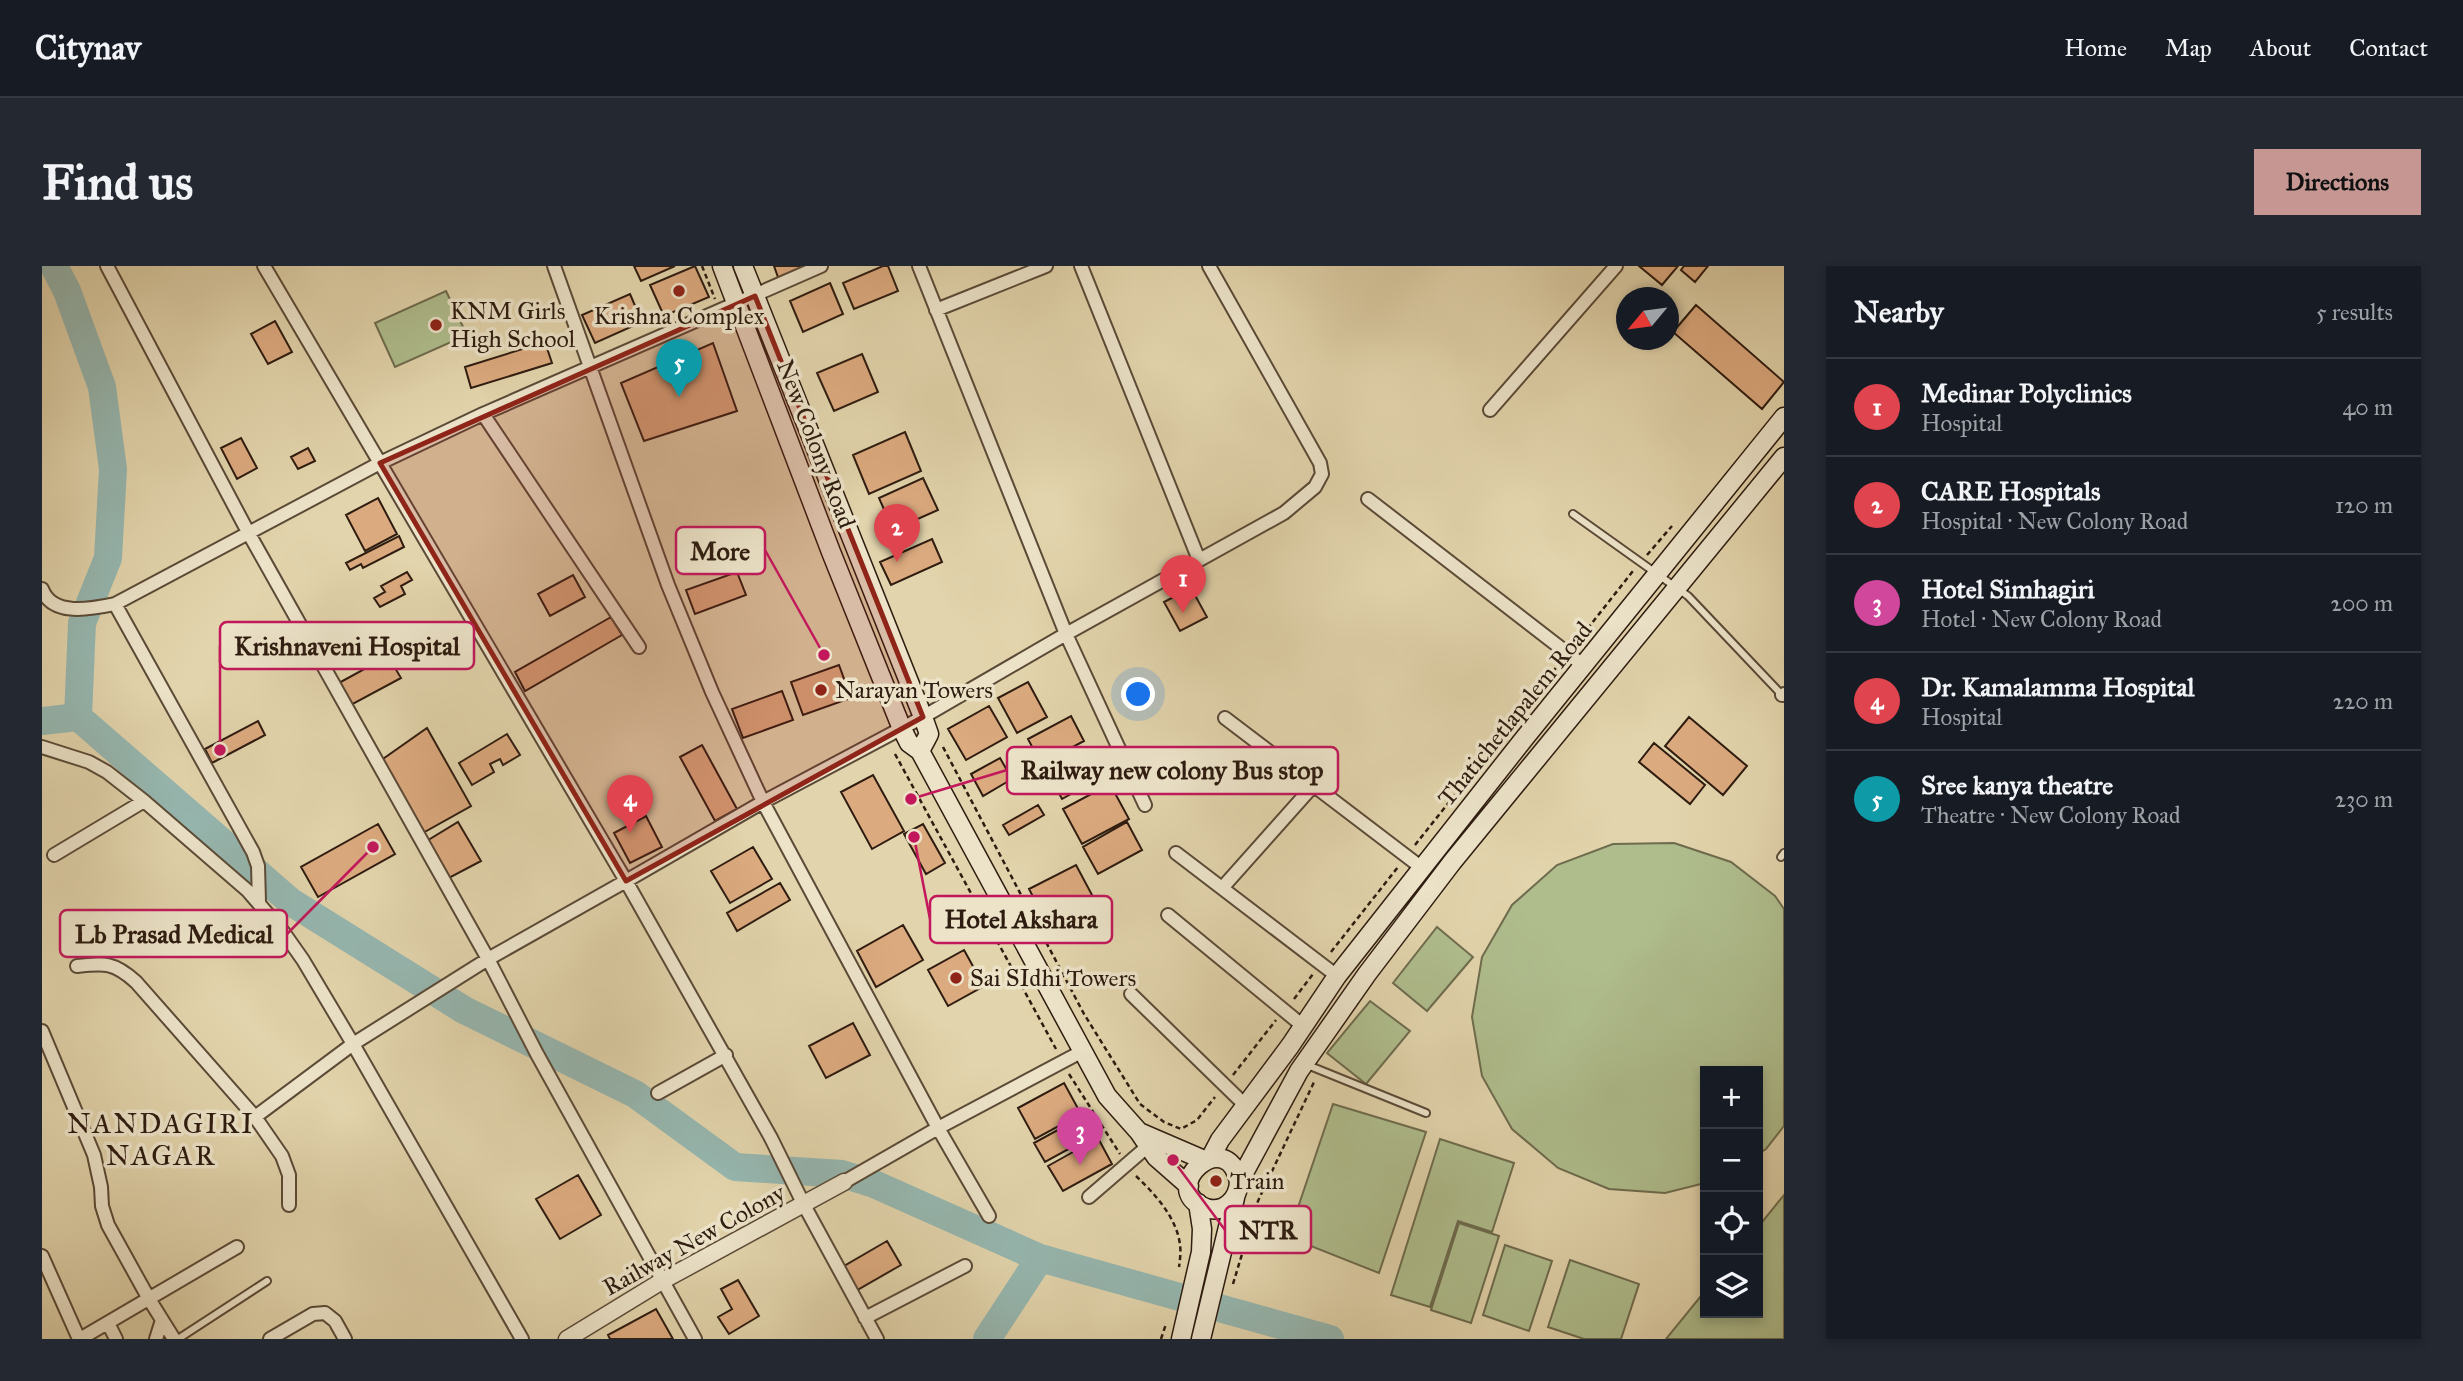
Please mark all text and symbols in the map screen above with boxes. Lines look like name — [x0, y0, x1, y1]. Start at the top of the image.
text: Citynav — [35, 28, 141, 68]
text: Home — [2064, 33, 2127, 63]
text: Map — [2165, 33, 2212, 63]
text: About — [2250, 33, 2311, 63]
text: Contact — [2349, 33, 2428, 63]
button: Directions — [2254, 149, 2421, 215]
text: Find us — [42, 153, 193, 212]
marker: Krishna Complex — [671, 283, 687, 299]
north arrow — [1616, 287, 1679, 350]
text: Nearby — [1854, 294, 1944, 330]
place label: KNM Girls High School — [450, 296, 576, 354]
text: 5 results — [2316, 298, 2393, 326]
place label: Krishna Complex — [594, 301, 765, 331]
marker: KNM Girls High School — [428, 317, 444, 333]
pin: 5 — [656, 339, 702, 397]
street label: New Colony Road — [770, 355, 862, 533]
text: Medinar Polyclinics — [1921, 377, 2132, 409]
text: 1 — [1872, 393, 1882, 421]
text: 40 m — [2343, 393, 2393, 421]
text: Hospital — [1921, 409, 2003, 437]
text: CARE Hospitals — [1921, 475, 2100, 507]
text: 2 — [1871, 491, 1883, 519]
text: 120 m — [2335, 491, 2393, 519]
pin: 2 — [874, 504, 920, 562]
text: Hospital · New Colony Road — [1921, 507, 2188, 535]
callout: More — [676, 527, 765, 574]
text: More — [690, 535, 750, 567]
pin: 1 — [1160, 555, 1206, 613]
text: Hotel Simhagiri — [1921, 573, 2095, 605]
text: 3 — [1872, 589, 1882, 617]
text: 200 m — [2331, 589, 2393, 617]
text: Hotel · New Colony Road — [1921, 605, 2162, 633]
street label: Thatichetlapalem Road — [1431, 616, 1599, 812]
callout: Krishnaveni Hospital — [220, 622, 474, 669]
text: Krishnaveni Hospital — [234, 630, 461, 662]
text: Dr. Kamalamma Hospital — [1921, 671, 2194, 703]
place label: Narayan Towers — [835, 675, 993, 705]
your location — [1121, 677, 1155, 711]
marker: Narayan Towers — [813, 682, 829, 698]
text: 4 — [1871, 687, 1883, 715]
text: 220 m — [2333, 687, 2393, 715]
text: Hospital — [1921, 703, 2003, 731]
callout: Railway new colony Bus stop — [1007, 747, 1338, 794]
text: Railway new colony Bus stop — [1021, 754, 1324, 786]
text: Sree kanya theatre — [1921, 769, 2113, 801]
pin: 4 — [607, 775, 653, 833]
text: 5 — [1872, 785, 1882, 813]
text: 230 m — [2335, 785, 2393, 813]
text: Theatre · New Colony Road — [1921, 801, 2181, 829]
callout: Hotel Akshara — [930, 896, 1112, 943]
text: Hotel Akshara — [944, 903, 1099, 935]
callout: Lb Prasad Medical — [60, 910, 287, 957]
text: Lb Prasad Medical — [75, 918, 274, 950]
place label: Sai SIdhi Towers — [970, 963, 1136, 993]
marker: Sai SIdhi Towers — [948, 970, 964, 986]
map controls — [1700, 1066, 1763, 1318]
button: + — [1700, 1066, 1763, 1129]
district label: NANDAGIRI NAGAR — [67, 1106, 255, 1173]
pin: 3 — [1057, 1107, 1103, 1165]
button: − — [1700, 1129, 1763, 1192]
place label: Train — [1230, 1166, 1285, 1196]
marker: Train — [1208, 1173, 1224, 1189]
street label: Railway New Colony — [598, 1177, 791, 1302]
button: locate — [1700, 1192, 1763, 1255]
callout: NTR — [1225, 1206, 1311, 1253]
text: NTR — [1239, 1214, 1299, 1246]
button: layers — [1700, 1255, 1763, 1318]

